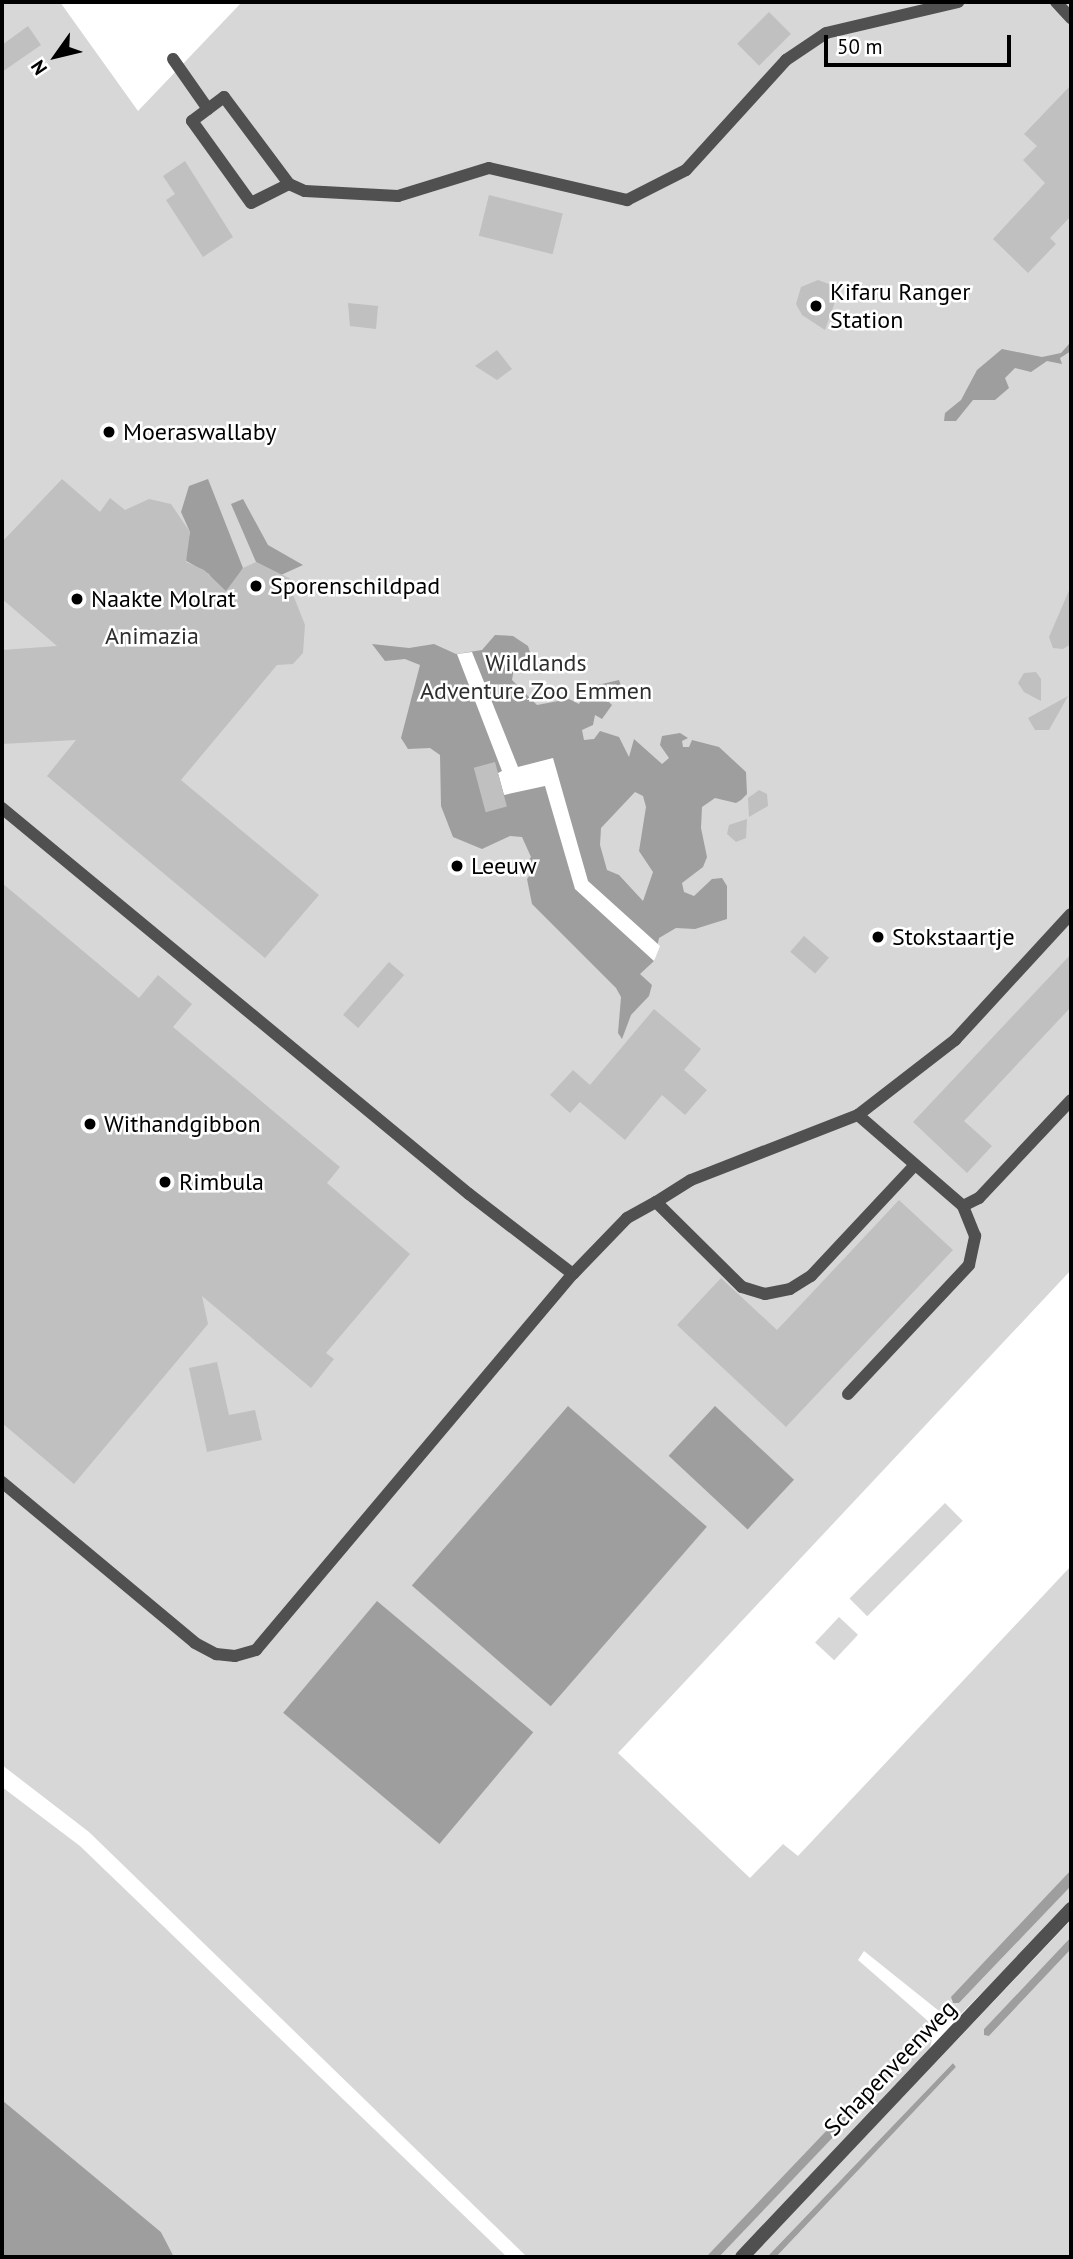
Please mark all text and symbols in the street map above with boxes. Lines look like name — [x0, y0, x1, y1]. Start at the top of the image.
north arrow — [21, 21, 91, 91]
scale bar — [828, 21, 1015, 65]
text: 50 m — [837, 33, 883, 60]
text: N — [25, 56, 52, 80]
place label: Kifaru Ranger Station — [830, 278, 970, 334]
marker: Kifaru Ranger Station — [808, 298, 824, 314]
place label: Moeraswallaby — [123, 418, 277, 446]
marker: Moeraswallaby — [101, 424, 117, 440]
place label: Sporenschildpad — [270, 572, 440, 600]
marker: Sporenschildpad — [248, 578, 264, 594]
place label: Naakte Molrat — [91, 585, 236, 613]
marker: Naakte Molrat — [69, 591, 85, 607]
park label: Animazia — [105, 622, 199, 650]
park label: Wildlands Adventure Zoo Emmen — [420, 649, 652, 705]
place label: Leeuw — [471, 852, 537, 880]
marker: Leeuw — [449, 858, 465, 874]
place label: Stokstaartje — [892, 923, 1015, 951]
marker: Stokstaartje — [870, 929, 886, 945]
place label: Withandgibbon — [104, 1110, 261, 1138]
marker: Withandgibbon — [82, 1116, 98, 1132]
place label: Rimbula — [179, 1168, 264, 1196]
marker: Rimbula — [157, 1174, 173, 1190]
street label: Schapenveenweg — [818, 1994, 962, 2142]

